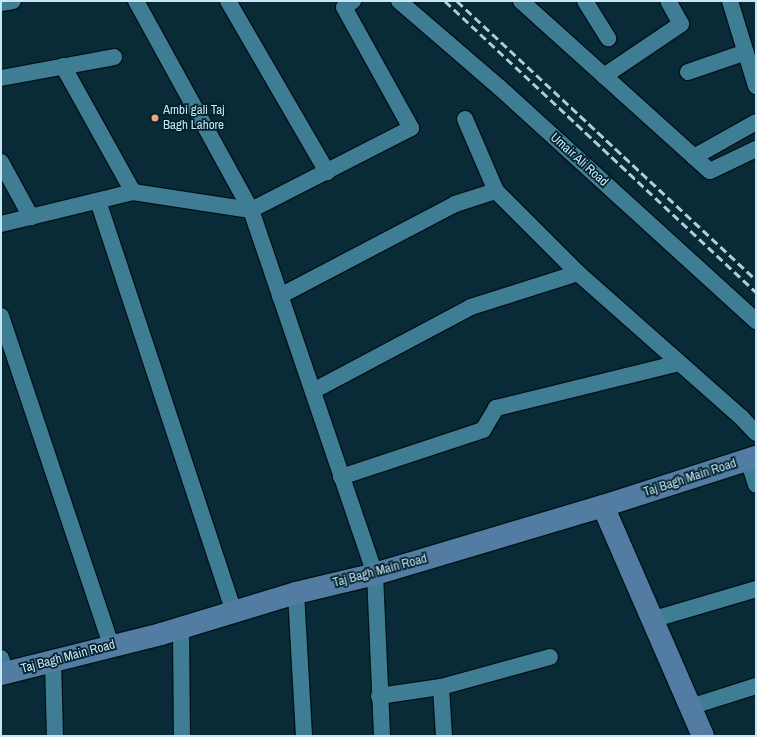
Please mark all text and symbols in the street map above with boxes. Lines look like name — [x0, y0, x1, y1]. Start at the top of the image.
place label: Ambi gali Taj Bagh Lahore — [163, 103, 225, 134]
marker: Ambi gali Taj Bagh Lahore — [150, 113, 160, 123]
street label: Umair Ali Road — [547, 130, 611, 190]
street label: Taj Bagh Main Road — [642, 456, 738, 500]
street label: Taj Bagh Main Road — [331, 551, 429, 591]
street label: Taj Bagh Main Road — [19, 637, 117, 677]

